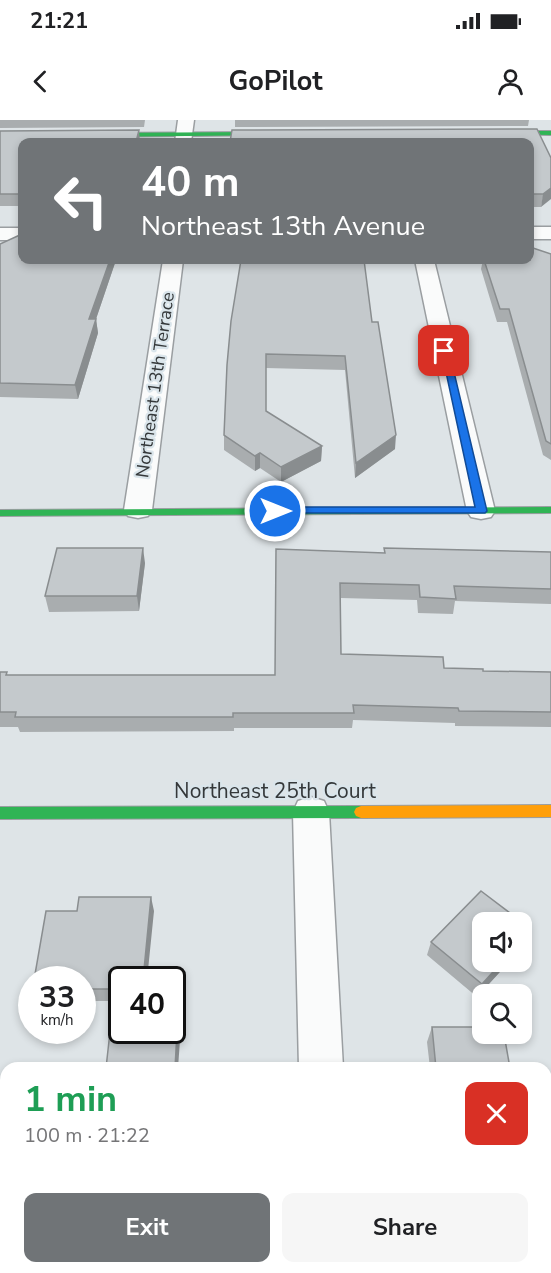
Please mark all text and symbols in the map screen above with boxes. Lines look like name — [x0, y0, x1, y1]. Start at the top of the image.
text: 21:21 — [30, 6, 88, 36]
text: GoPilot — [228, 63, 323, 100]
icon: back — [24, 65, 57, 98]
icon: person — [494, 65, 527, 98]
text: 40 m — [141, 154, 240, 211]
icon: left — [42, 162, 120, 240]
text: Northeast 13th Avenue — [141, 208, 425, 245]
street label: Northeast 13th Terrace — [130, 291, 180, 479]
pin — [418, 325, 469, 376]
icon: arrive — [427, 334, 460, 367]
position arrow — [243, 479, 307, 543]
street label: Northeast 25th Court — [174, 777, 377, 805]
map controls — [472, 912, 532, 1044]
button: sound — [472, 912, 532, 972]
speed limit sign: 40 — [108, 966, 186, 1044]
text: 33 — [39, 977, 75, 1018]
button: search — [472, 984, 532, 1044]
text: km/h — [40, 1010, 74, 1030]
text: 1 min — [24, 1075, 117, 1124]
button: close — [465, 1082, 528, 1145]
text: 100 m · 21:22 — [24, 1122, 150, 1149]
button: Exit — [24, 1193, 270, 1262]
button: Share — [282, 1193, 528, 1262]

